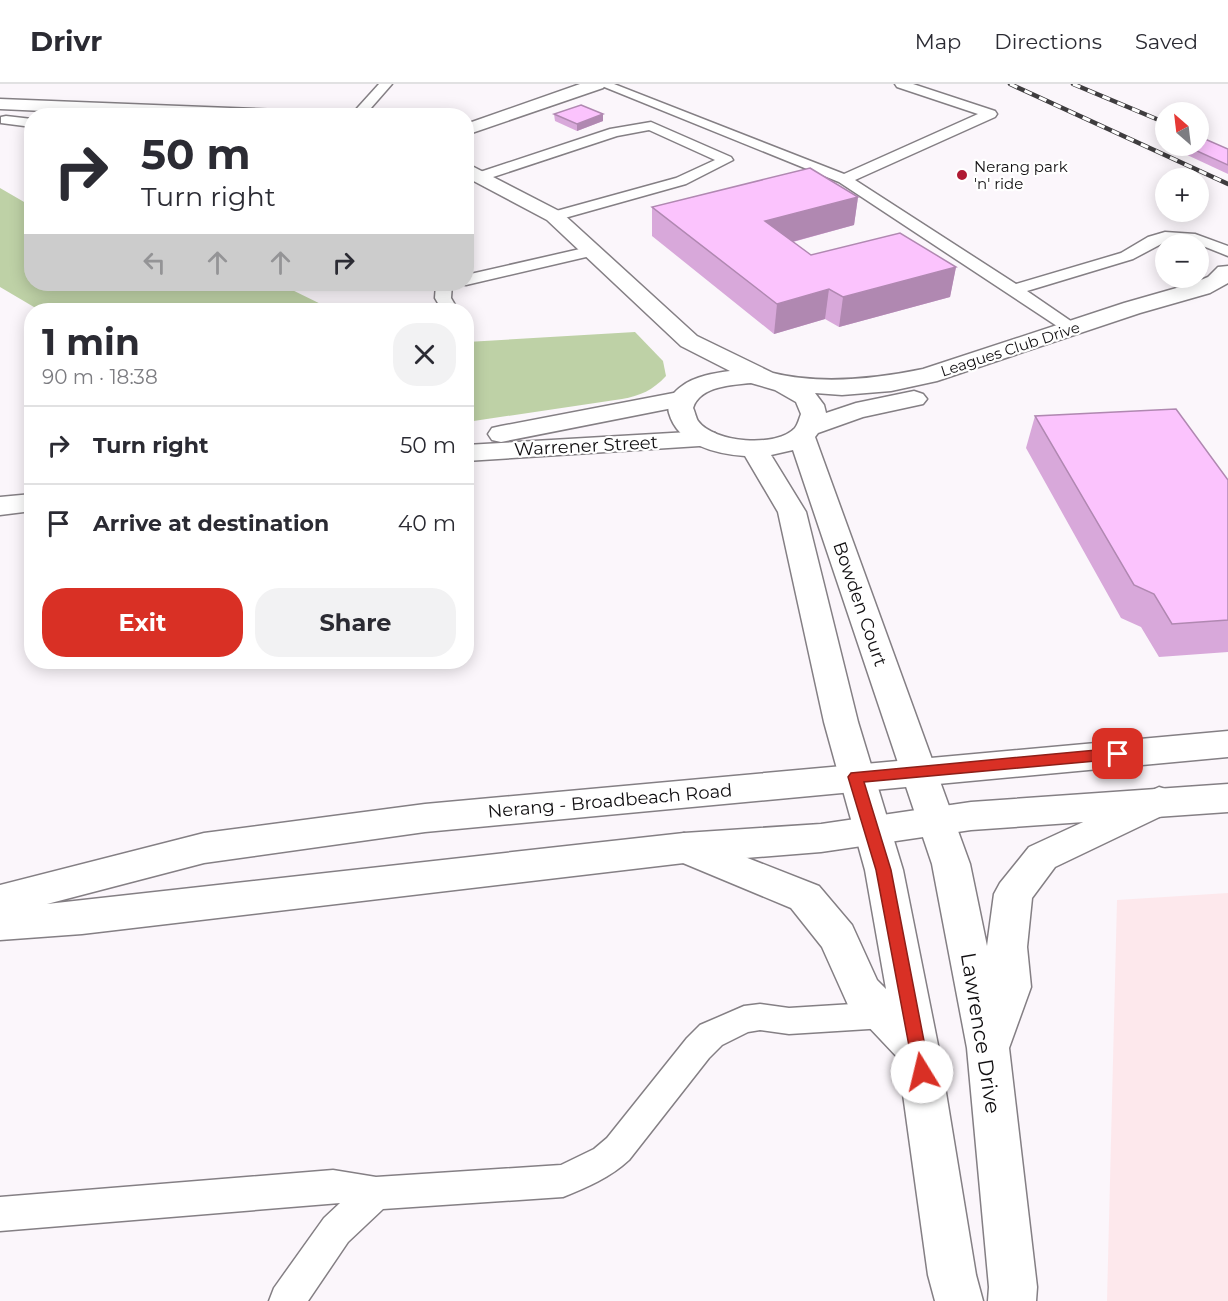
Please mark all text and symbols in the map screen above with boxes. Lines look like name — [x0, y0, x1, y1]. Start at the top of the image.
text: Drivr — [30, 24, 102, 58]
text: Map — [915, 29, 961, 54]
text: Directions — [994, 29, 1102, 54]
text: Saved — [1135, 29, 1198, 54]
north arrow — [1155, 102, 1209, 156]
map controls — [1155, 102, 1209, 288]
text: 50 m — [141, 128, 250, 180]
icon: right — [42, 132, 120, 210]
place label: Nerang park 'n' ride — [974, 157, 1068, 193]
marker: Nerang park 'n' ride — [955, 168, 969, 182]
button: + — [1155, 168, 1209, 222]
text: Turn right — [141, 180, 276, 213]
button: − — [1155, 234, 1209, 288]
icon: left — [138, 246, 171, 279]
icon: ahead — [201, 246, 234, 279]
icon: ahead — [264, 246, 297, 279]
icon: right — [327, 246, 360, 279]
street label: Leagues Club Drive — [938, 318, 1082, 380]
text: 1 min — [42, 320, 140, 364]
button: close — [393, 323, 456, 386]
text: 90 m · 18:38 — [42, 365, 158, 389]
icon: right — [42, 429, 75, 462]
street label: Warrener Street — [514, 431, 658, 461]
text: Turn right — [93, 432, 208, 459]
text: 50 m — [400, 432, 456, 459]
icon: arrive — [42, 507, 75, 540]
text: Arrive at destination — [93, 510, 329, 537]
text: 40 m — [398, 510, 456, 537]
street label: Bowden Court — [828, 539, 892, 669]
button: Exit — [42, 588, 243, 657]
button: Share — [255, 588, 456, 657]
pin — [1092, 728, 1143, 779]
icon: arrive — [1101, 737, 1134, 770]
street label: Nerang - Broadbeach Road — [487, 779, 733, 823]
street label: Lawrence Drive — [956, 951, 1006, 1115]
position arrow — [890, 1040, 954, 1104]

